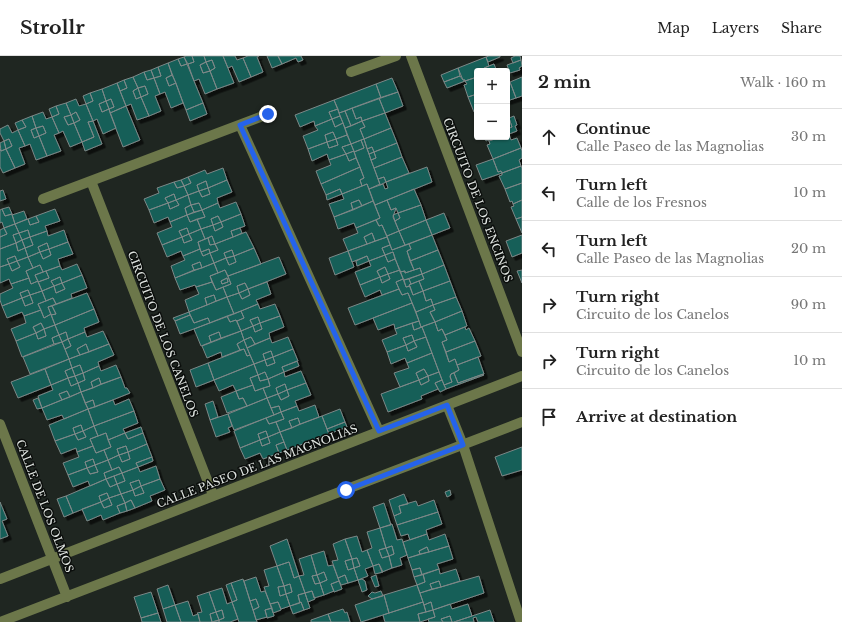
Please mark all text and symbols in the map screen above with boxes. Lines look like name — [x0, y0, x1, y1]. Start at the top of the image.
text: Strollr — [20, 16, 85, 39]
text: Map — [657, 19, 690, 37]
text: Layers — [712, 19, 759, 37]
text: Share — [781, 19, 822, 37]
map controls — [474, 68, 510, 140]
button: + — [474, 68, 510, 104]
text: 2 min — [538, 72, 591, 93]
text: Walk · 160 m — [740, 74, 826, 91]
button: − — [474, 104, 510, 140]
route end — [259, 105, 277, 123]
street label: CIRCUITO DE LOS ENCINOS — [440, 116, 516, 284]
text: Continue — [576, 119, 651, 138]
icon: ahead — [538, 126, 560, 148]
text: 30 m — [791, 128, 826, 145]
text: Calle Paseo de las Magnolias — [576, 138, 764, 155]
text: Turn left — [576, 175, 647, 194]
icon: left — [538, 182, 560, 204]
text: 10 m — [793, 184, 826, 201]
text: Calle de los Fresnos — [576, 194, 707, 211]
text: Turn left — [576, 231, 647, 250]
icon: left — [538, 238, 560, 260]
text: 20 m — [791, 240, 826, 257]
street label: CIRCUITO DE LOS CANELOS — [125, 249, 201, 419]
text: Calle Paseo de las Magnolias — [576, 250, 764, 267]
text: Turn right — [576, 287, 659, 306]
icon: right — [538, 294, 560, 316]
text: 90 m — [791, 296, 826, 313]
text: Circuito de los Canelos — [576, 306, 729, 323]
text: Turn right — [576, 343, 659, 362]
icon: right — [538, 350, 560, 372]
text: 10 m — [793, 352, 826, 369]
text: Circuito de los Canelos — [576, 362, 729, 379]
icon: arrive — [538, 406, 560, 428]
text: Arrive at destination — [576, 407, 737, 426]
street label: CALLE PASEO DE LAS MAGNOLIAS — [155, 421, 359, 511]
street label: CALLE DE LOS OLMOS — [13, 437, 77, 575]
route start — [337, 481, 355, 499]

